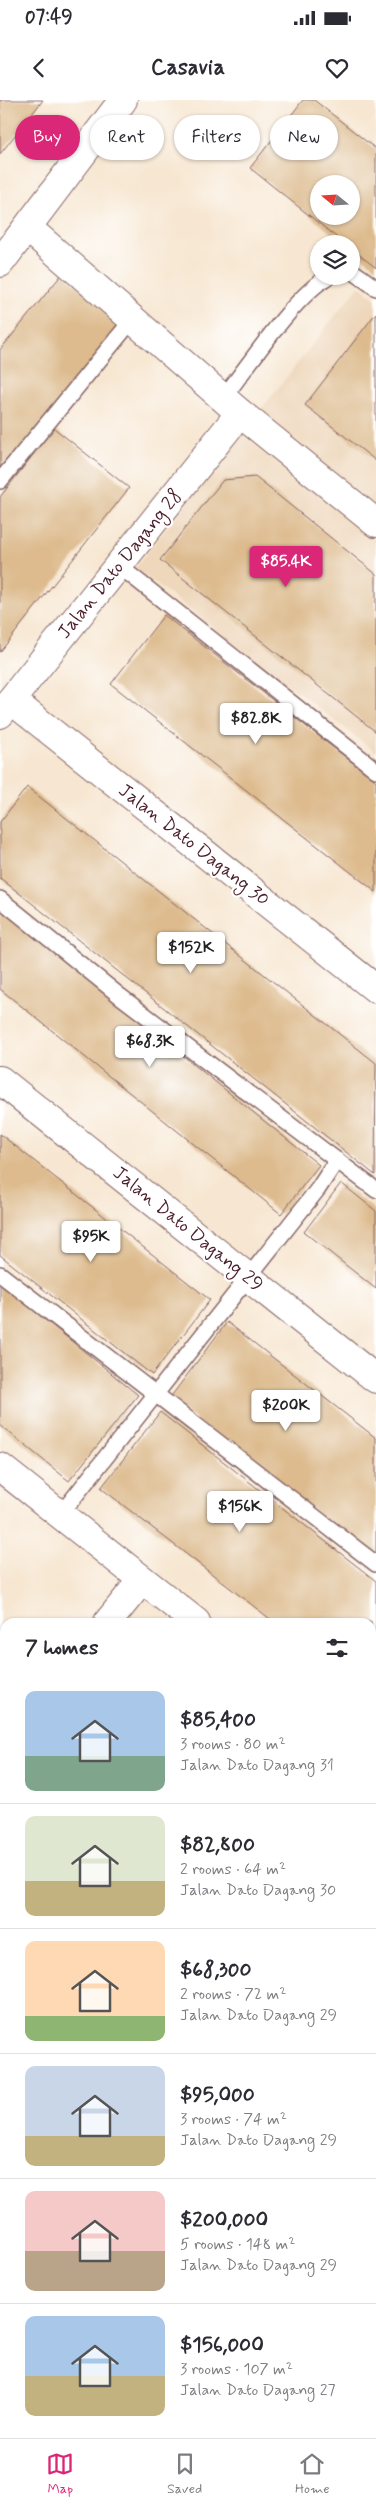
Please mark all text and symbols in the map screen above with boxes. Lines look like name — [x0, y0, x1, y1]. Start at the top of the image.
text: 07:49 — [25, 5, 73, 30]
icon: back — [25, 54, 53, 82]
text: Casavia — [151, 54, 225, 82]
icon: heart — [323, 54, 351, 82]
chip: Buy — [15, 115, 80, 160]
chip: Rent — [90, 115, 164, 160]
chip: Filters — [174, 115, 260, 160]
chip: New — [270, 115, 338, 160]
north arrow — [310, 175, 360, 225]
map controls — [310, 175, 360, 285]
button: layers — [310, 235, 360, 285]
street label: Jalan Dato Dagang 28 — [52, 484, 190, 645]
pin: $85.4K — [245, 546, 327, 588]
text: $85.4K — [261, 551, 311, 572]
pin: $82.8K — [215, 702, 297, 745]
text: $82.8K — [231, 708, 281, 729]
street label: Jalan Dato Dagang 30 — [112, 778, 275, 913]
pin: $152K — [156, 932, 226, 974]
text: $152K — [168, 937, 214, 958]
pin: $68.3K — [109, 1026, 191, 1068]
text: $68.3K — [126, 1031, 174, 1052]
street label: Jalan Dato Dagang 29 — [106, 1161, 268, 1299]
pin: $95K — [61, 1220, 121, 1263]
text: $95K — [72, 1226, 110, 1247]
pin: $200K — [251, 1390, 321, 1432]
text: $200K — [262, 1395, 310, 1416]
pin: $156K — [205, 1490, 275, 1533]
text: $156K — [218, 1496, 262, 1517]
text: 7 homes — [25, 1634, 98, 1662]
icon: filters — [323, 1634, 351, 1662]
text: $85,400 — [180, 1706, 256, 1734]
icon: home — [65, 1711, 125, 1771]
text: 3 rooms · 80 m² — [180, 1734, 286, 1755]
text: Jalan Dato Dagang 31 — [180, 1755, 334, 1776]
text: $82,800 — [180, 1831, 255, 1859]
icon: home — [65, 1836, 125, 1896]
text: 2 rooms · 64 m² — [180, 1859, 286, 1880]
text: Jalan Dato Dagang 30 — [180, 1880, 336, 1901]
text: $68,300 — [180, 1956, 251, 1984]
icon: home — [65, 1961, 125, 2021]
text: 2 rooms · 72 m² — [180, 1984, 286, 2005]
text: Jalan Dato Dagang 29 — [180, 2005, 337, 2026]
text: $95,000 — [180, 2081, 255, 2109]
icon: home — [65, 2086, 125, 2146]
text: 3 rooms · 74 m² — [180, 2109, 287, 2130]
text: Jalan Dato Dagang 29 — [180, 2130, 337, 2151]
text: $200,000 — [180, 2206, 268, 2234]
icon: home — [65, 2211, 125, 2271]
text: 5 rooms · 148 m² — [180, 2234, 295, 2255]
text: Jalan Dato Dagang 29 — [180, 2255, 337, 2276]
text: $156,000 — [180, 2331, 264, 2359]
icon: home — [65, 2336, 125, 2396]
text: 3 rooms · 107 m² — [180, 2359, 293, 2380]
text: Jalan Dato Dagang 27 — [180, 2380, 336, 2401]
tab: Map — [46, 2450, 74, 2498]
tab: Saved — [167, 2450, 202, 2498]
tab: Home — [295, 2450, 330, 2498]

